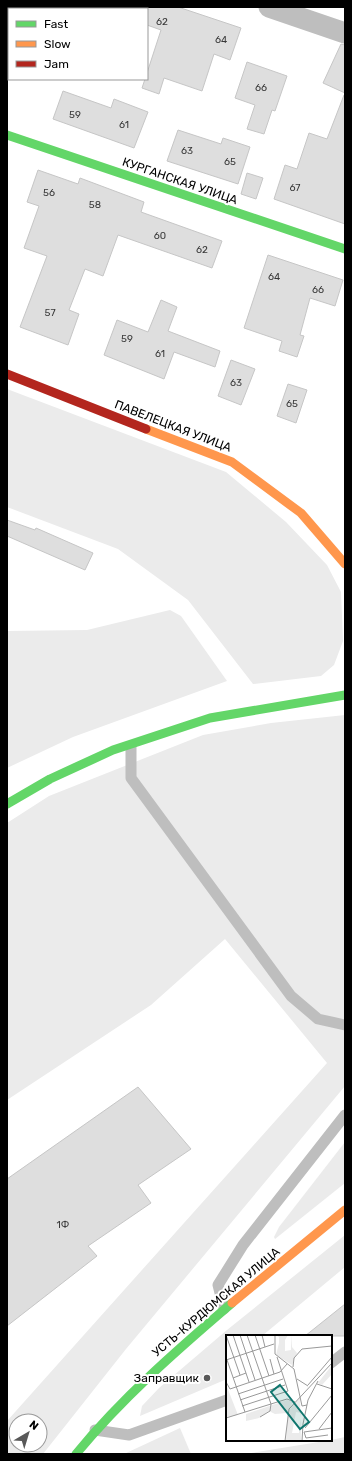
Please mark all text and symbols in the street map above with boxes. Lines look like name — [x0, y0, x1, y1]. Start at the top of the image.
legend — [8, 8, 148, 80]
house number: 62 — [156, 16, 168, 28]
text: Fast — [44, 17, 68, 31]
house number: 64 — [215, 34, 227, 46]
text: Slow — [44, 37, 71, 51]
text: Jam — [44, 57, 69, 71]
house number: 66 — [255, 82, 267, 94]
house number: 59 — [69, 109, 81, 121]
house number: 61 — [119, 119, 129, 131]
house number: 63 — [181, 145, 193, 157]
street label: КУРГАНСКАЯ УЛИЦА — [121, 155, 239, 207]
house number: 65 — [224, 156, 236, 168]
house number: 67 — [290, 182, 300, 194]
house number: 56 — [43, 187, 55, 199]
house number: 58 — [89, 199, 101, 211]
house number: 60 — [154, 230, 166, 242]
house number: 62 — [196, 244, 208, 256]
house number: 64 — [268, 271, 280, 283]
house number: 66 — [312, 284, 324, 296]
house number: 57 — [44, 307, 56, 319]
house number: 59 — [121, 333, 133, 345]
house number: 61 — [155, 348, 165, 360]
house number: 63 — [230, 377, 242, 389]
street label: ПАВЕЛЕЦКАЯ УЛИЦА — [113, 397, 233, 455]
house number: 65 — [286, 398, 298, 410]
house number: 1Ф — [57, 1219, 69, 1231]
street label: УСТЬ-КУРДЮМСКАЯ УЛИЦА — [149, 1245, 283, 1359]
inset map — [226, 1335, 332, 1441]
place label: Заправщик — [134, 1371, 200, 1385]
marker: Заправщик — [202, 1373, 212, 1383]
north arrow — [8, 1413, 48, 1453]
text: N — [27, 1418, 41, 1433]

